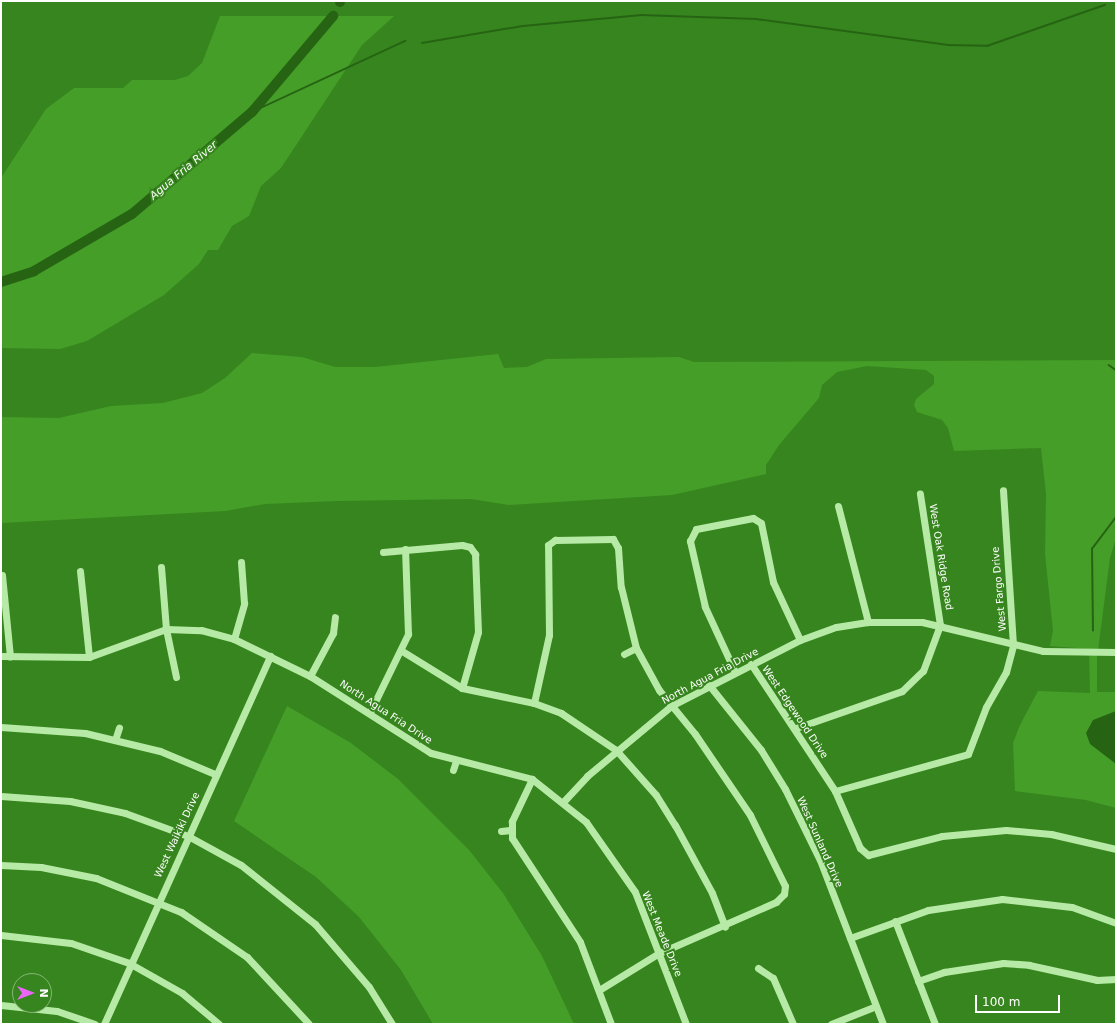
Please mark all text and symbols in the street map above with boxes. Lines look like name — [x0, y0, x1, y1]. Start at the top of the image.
water label: Agua Fria River — [147, 139, 221, 203]
street label: West Oak Ridge Road — [927, 503, 955, 611]
street label: West Fargo Drive — [989, 546, 1009, 632]
street label: North Agua Fria Drive — [660, 645, 760, 707]
street label: West Edgewood Drive — [759, 663, 831, 761]
street label: North Agua Fria Drive — [338, 678, 434, 746]
street label: West Waikiki Drive — [152, 790, 202, 880]
street label: West Sunland Drive — [795, 795, 845, 889]
street label: West Meade Drive — [639, 890, 685, 978]
north arrow — [12, 973, 52, 1013]
scale bar — [977, 987, 1062, 1013]
text: N — [37, 988, 50, 998]
text: 100 m — [982, 995, 1020, 1009]

